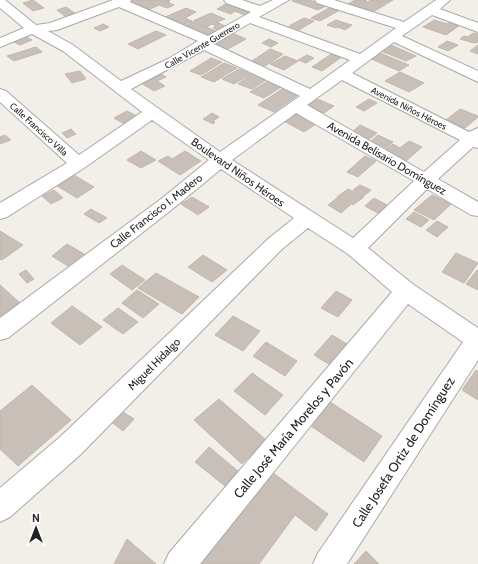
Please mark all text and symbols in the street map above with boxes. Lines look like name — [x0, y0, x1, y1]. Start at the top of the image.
street label: Calle Vicente Guerrero — [162, 19, 242, 71]
street label: Avenida Niños Héroes — [369, 84, 449, 132]
street label: Calle Francisco Villa — [8, 100, 71, 158]
street label: Avenida Belisario Domínguez — [325, 118, 449, 198]
street label: Boulevard Niños Héroes — [188, 134, 288, 210]
street label: Calle Francisco I. Madero — [107, 171, 205, 251]
street label: Miguel Hidalgo — [125, 335, 183, 393]
street label: Calle José María Morelos y Pavón — [230, 355, 356, 501]
street label: Calle Josefa Ortiz de Domínguez — [348, 374, 458, 530]
north arrow — [16, 508, 56, 548]
text: N — [32, 511, 40, 525]

